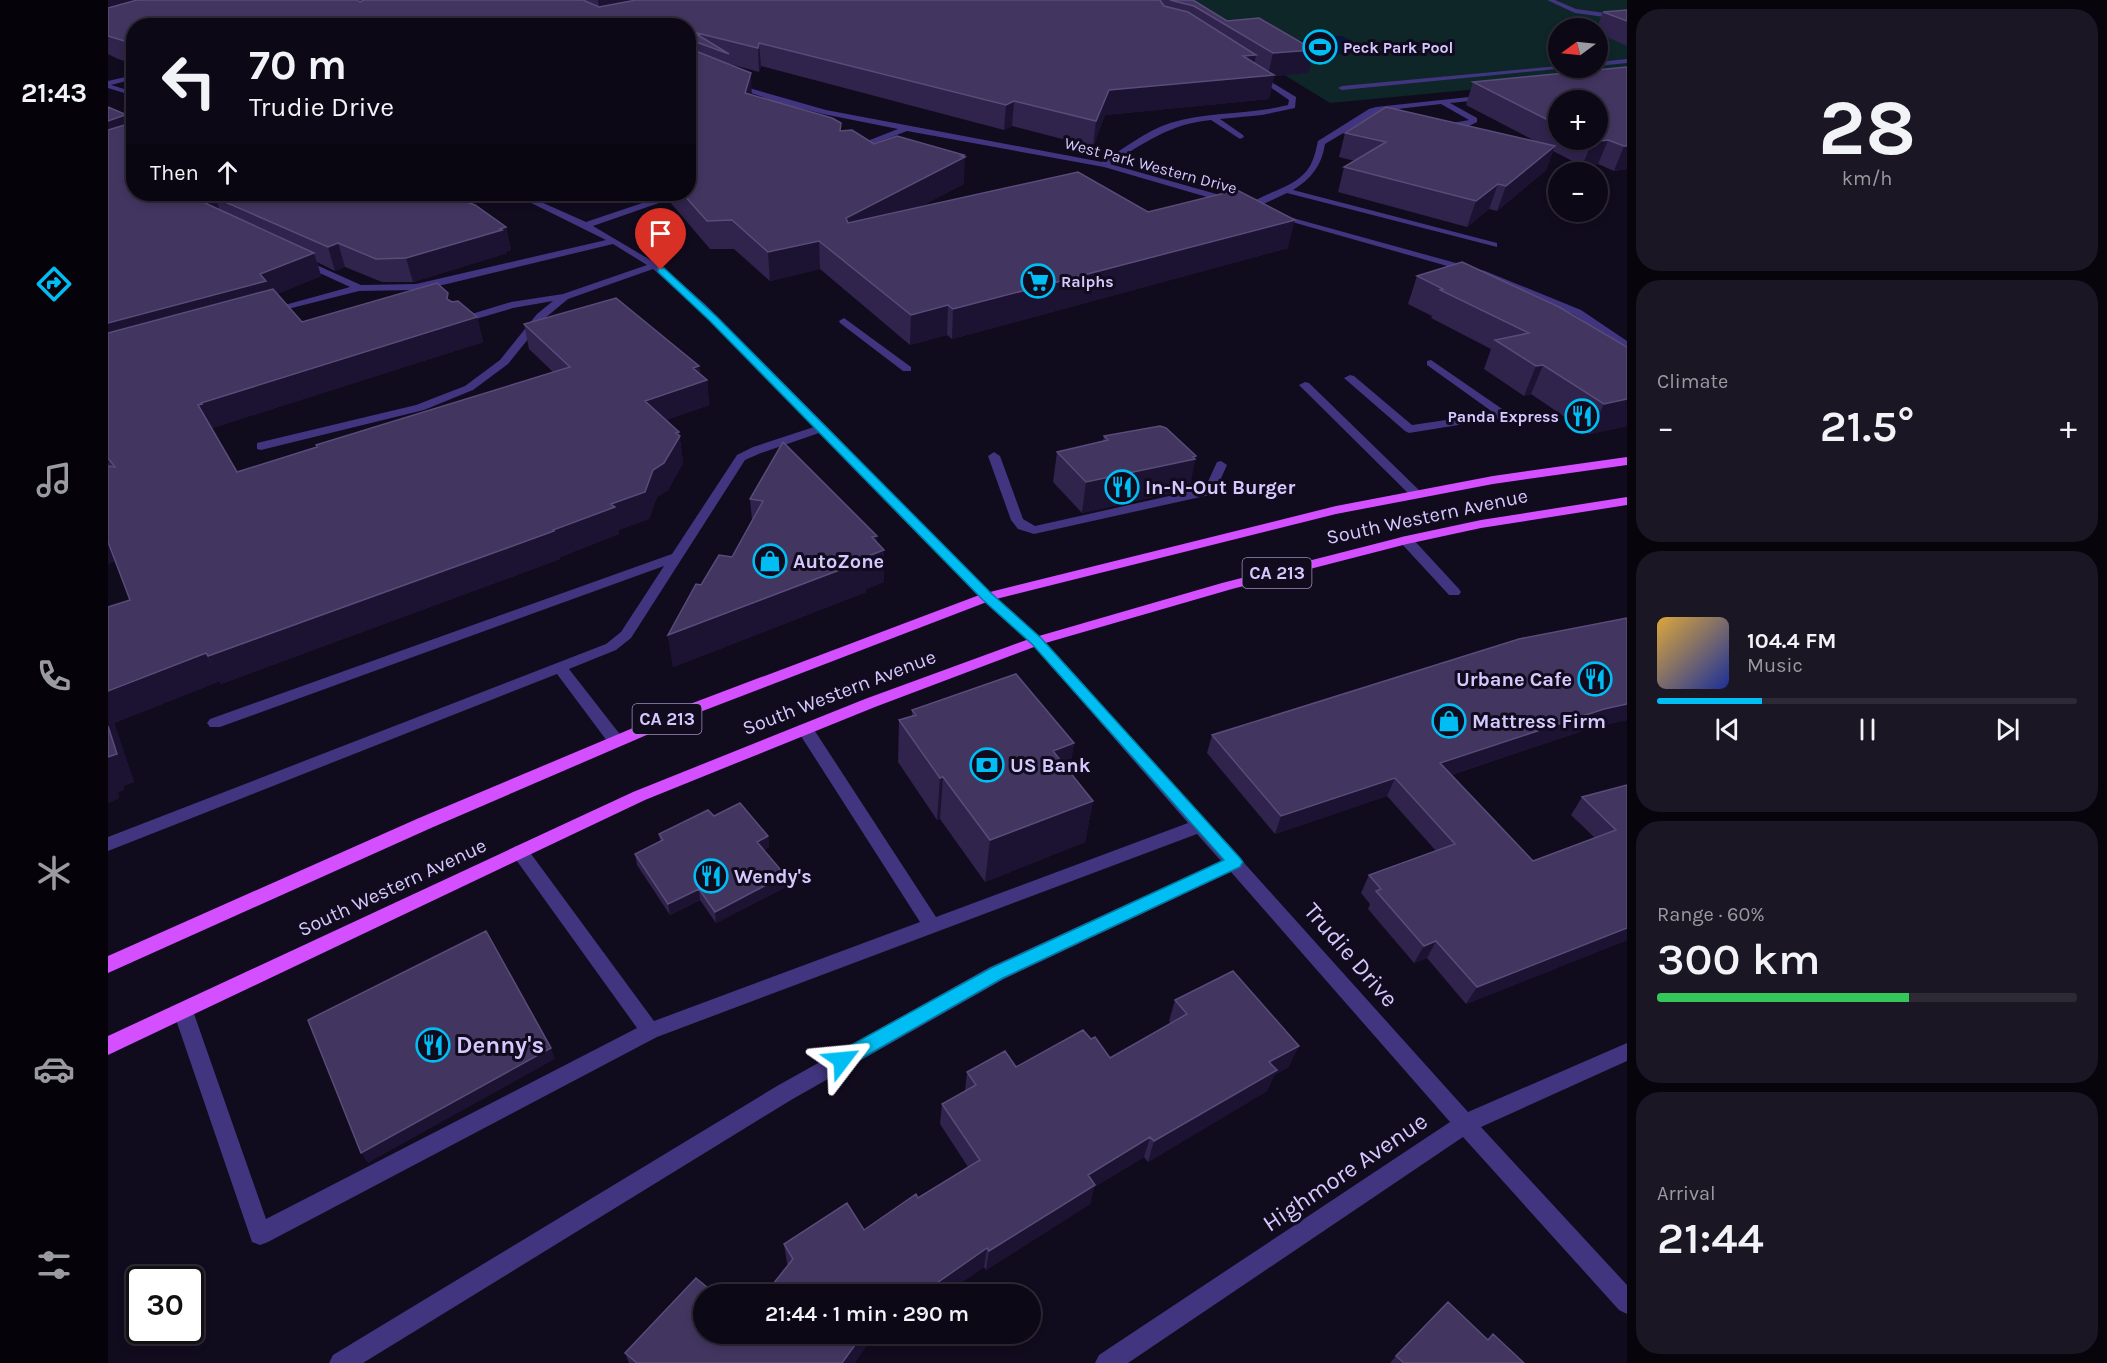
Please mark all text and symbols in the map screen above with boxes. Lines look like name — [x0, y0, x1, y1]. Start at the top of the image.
north arrow — [1548, 18, 1608, 78]
map controls — [1548, 18, 1608, 222]
sports icon: Peck Park Pool — [1302, 29, 1338, 65]
place label: Peck Park Pool — [1343, 38, 1453, 57]
text: 70 m — [249, 40, 347, 90]
icon: left — [150, 42, 228, 120]
text: 21:43 — [21, 77, 87, 109]
text: 28 — [1818, 82, 1916, 174]
button: + — [1548, 90, 1608, 150]
text: Trudie Drive — [249, 91, 394, 123]
street label: West Park Western Drive — [1063, 133, 1239, 198]
icon: ahead — [211, 156, 244, 189]
text: Then — [150, 160, 199, 186]
button: − — [1548, 162, 1608, 222]
text: km/h — [1842, 167, 1892, 190]
pin — [635, 208, 686, 270]
icon: arrive — [644, 217, 677, 250]
icon: directions — [33, 263, 75, 305]
supermarket icon: Ralphs — [1020, 263, 1056, 299]
place label: Ralphs — [1061, 272, 1114, 291]
text: Climate — [1657, 370, 1728, 393]
restaurant icon: Panda Express — [1564, 398, 1600, 434]
text: 21.5° — [1820, 400, 1914, 452]
place label: Panda Express — [1448, 407, 1559, 426]
text: − — [1657, 408, 1674, 446]
text: + — [2060, 408, 2077, 446]
icon: music — [33, 459, 75, 501]
restaurant icon: In-N-Out Burger — [1104, 469, 1140, 505]
place label: In-N-Out Burger — [1145, 476, 1295, 499]
street label: South Western Avenue — [1324, 484, 1530, 549]
shop icon: AutoZone — [752, 543, 788, 579]
place label: AutoZone — [793, 550, 884, 573]
road number: CA 213 — [1242, 558, 1312, 588]
text: 104.4 FM — [1747, 628, 1837, 654]
street label: South Western Avenue — [739, 645, 939, 740]
text: Music — [1747, 654, 1803, 677]
icon: phone — [33, 655, 75, 697]
restaurant icon: Urbane Cafe — [1577, 661, 1613, 697]
place label: Urbane Cafe — [1456, 668, 1572, 691]
shop icon: Mattress Firm — [1431, 703, 1467, 739]
road number: CA 213 — [632, 704, 702, 734]
place label: Mattress Firm — [1472, 710, 1606, 733]
icon: previous — [1711, 713, 1744, 746]
icon: pause — [1851, 713, 1884, 746]
icon: next — [1991, 713, 2024, 746]
bank icon: US Bank — [969, 747, 1005, 783]
place label: US Bank — [1010, 754, 1091, 777]
street label: South Western Avenue — [294, 834, 490, 941]
icon: climate — [33, 852, 75, 894]
restaurant icon: Wendy's — [693, 858, 729, 894]
place label: Wendy's — [734, 865, 812, 888]
street label: Trudie Drive — [1298, 897, 1404, 1013]
text: Range · 60% — [1657, 903, 1765, 926]
text: 300 km — [1657, 933, 1821, 985]
restaurant icon: Denny's — [415, 1027, 451, 1063]
position arrow — [810, 1028, 874, 1092]
place label: Denny's — [456, 1031, 544, 1059]
icon: car — [33, 1048, 75, 1090]
street label: Highmore Avenue — [1257, 1107, 1433, 1237]
text: Arrival — [1657, 1182, 1716, 1205]
text: 21:44 — [1657, 1212, 1764, 1264]
icon: filters — [33, 1244, 75, 1286]
speed limit sign: 30 — [126, 1266, 204, 1344]
text: 21:44 · 1 min · 290 m — [765, 1301, 969, 1327]

